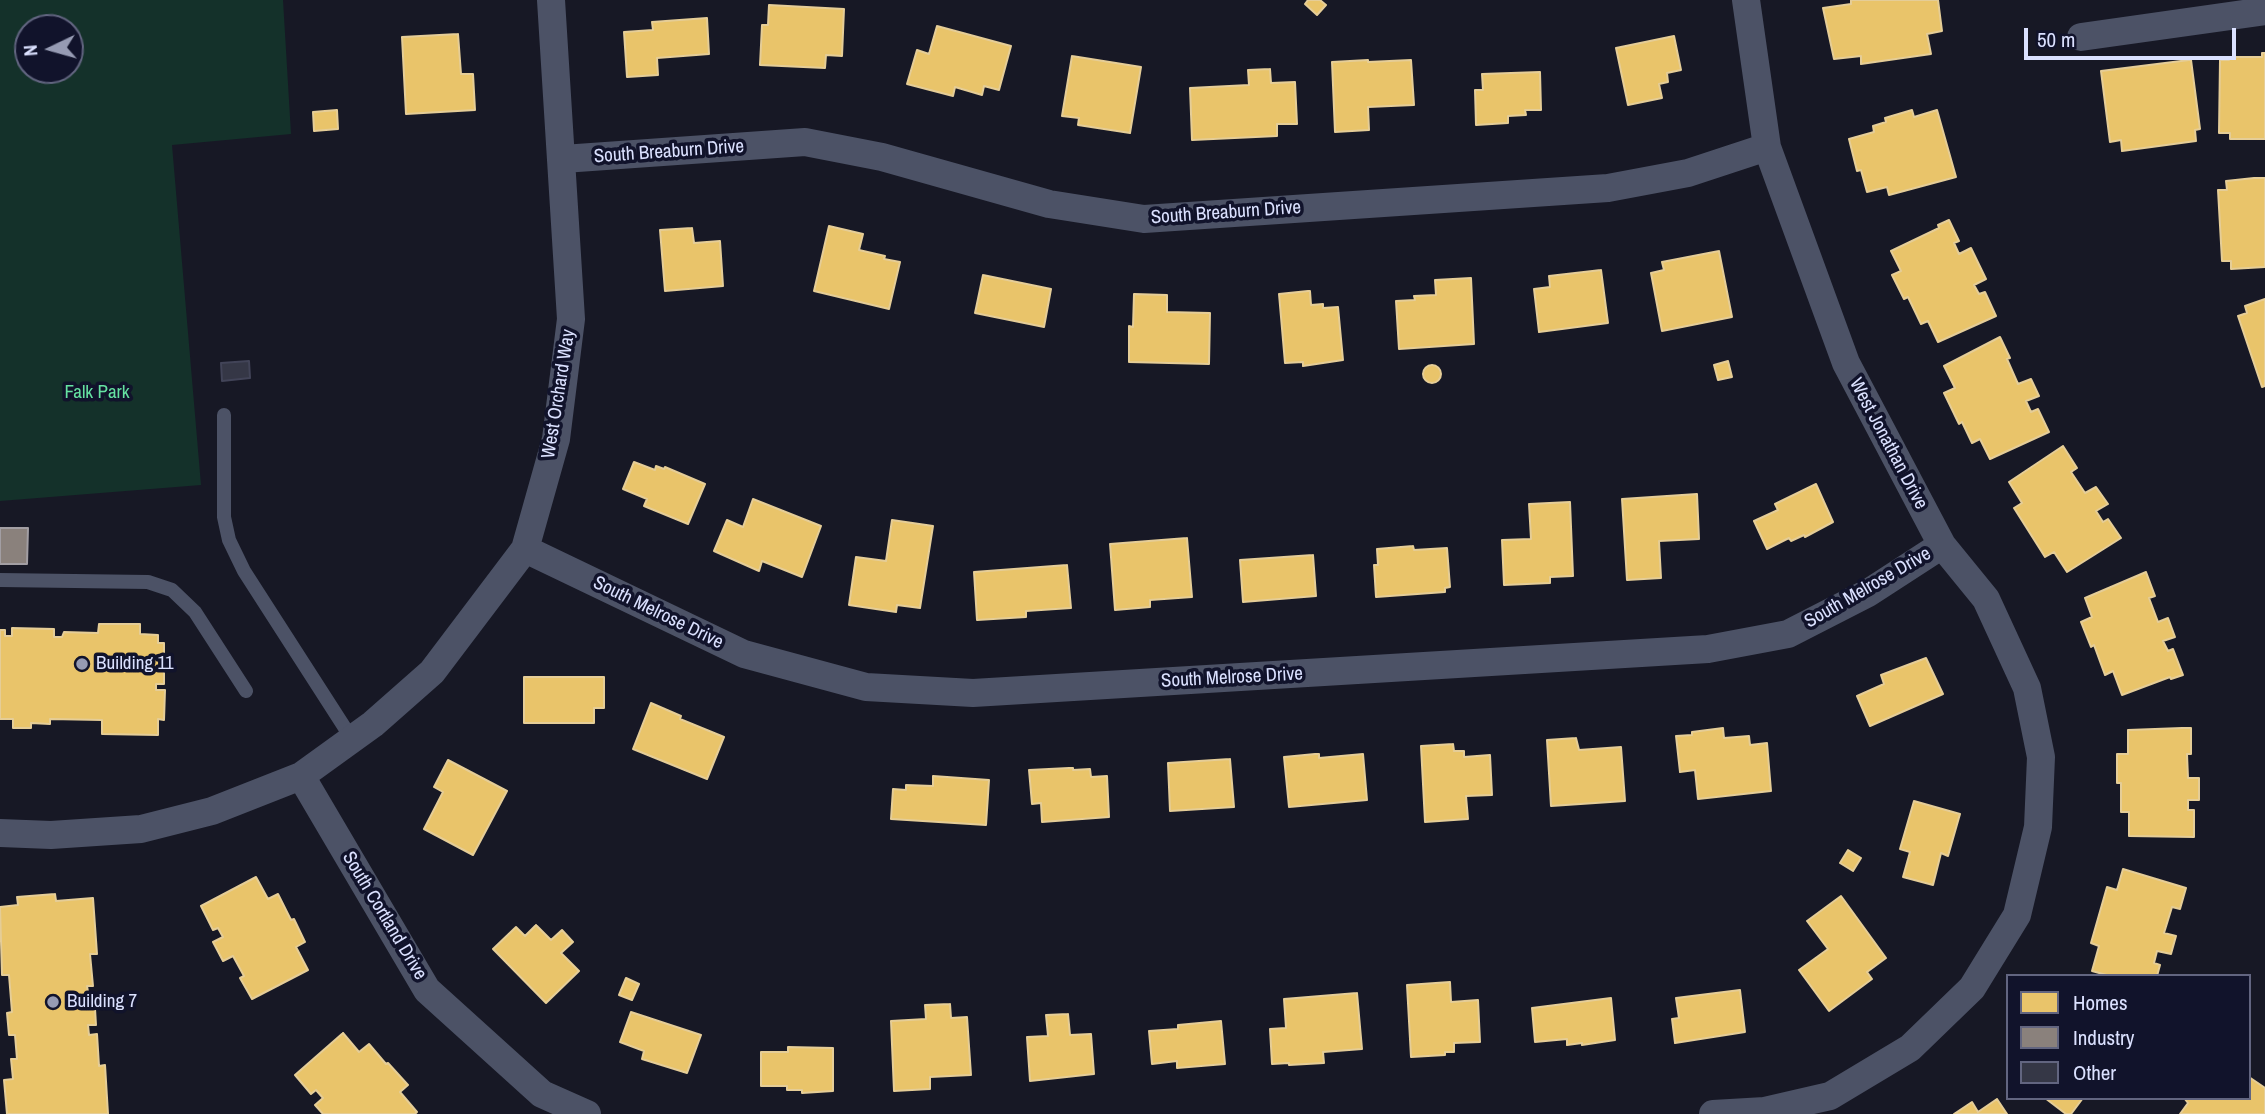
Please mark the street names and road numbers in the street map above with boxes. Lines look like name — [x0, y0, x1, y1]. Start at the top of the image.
street label: South Breaburn Drive — [593, 135, 745, 169]
street label: South Breaburn Drive — [1150, 196, 1302, 230]
street label: West Orchard Way — [538, 328, 580, 460]
street label: West Jonathan Drive — [1844, 375, 1932, 513]
street label: South Melrose Drive — [1801, 543, 1935, 633]
street label: South Melrose Drive — [589, 572, 727, 654]
street label: South Melrose Drive — [1160, 663, 1304, 693]
street label: South Cortland Drive — [337, 848, 431, 984]

